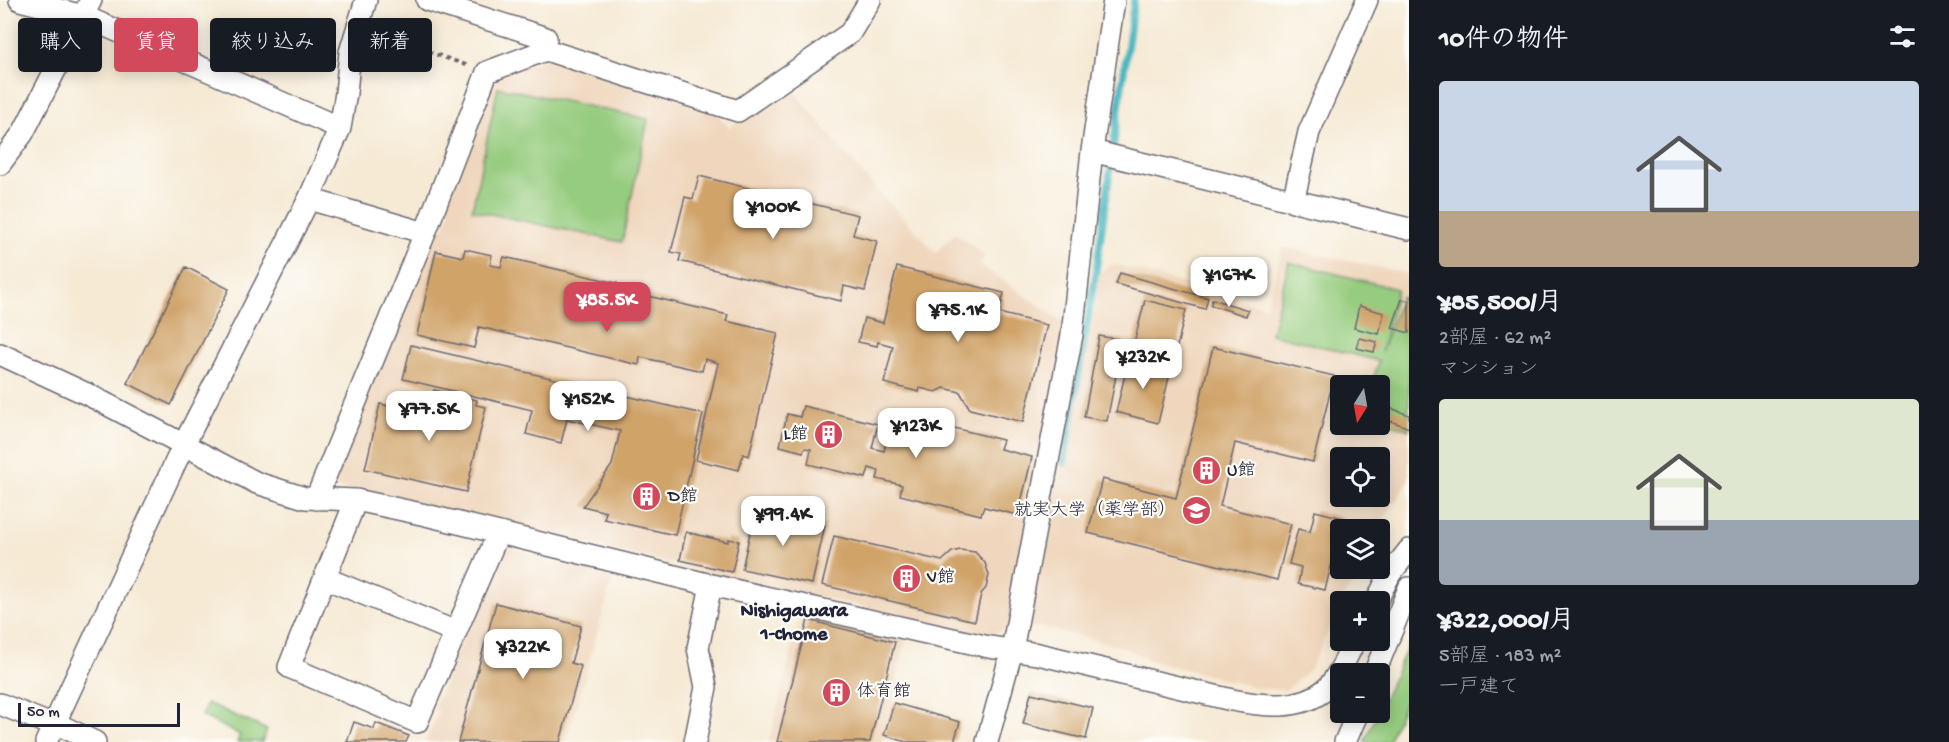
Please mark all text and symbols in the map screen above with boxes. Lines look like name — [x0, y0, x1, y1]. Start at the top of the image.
chip: 購入 — [18, 18, 102, 72]
chip: 賃貸 — [114, 18, 198, 72]
chip: 絞り込み — [210, 18, 336, 72]
chip: 新着 — [348, 18, 432, 72]
icon: filters — [1886, 20, 1919, 53]
text: 10件の物件 — [1439, 26, 1568, 57]
icon: home — [1625, 120, 1733, 228]
pin: ¥100K — [731, 189, 815, 240]
text: ¥100K — [747, 197, 799, 220]
pin: ¥167K — [1187, 257, 1271, 308]
text: ¥167K — [1205, 265, 1253, 288]
pin: ¥85.5K — [558, 282, 656, 333]
text: ¥85,500/月 — [1439, 289, 1563, 320]
text: ¥85.5K — [578, 290, 636, 313]
pin: ¥75.1K — [909, 292, 1007, 343]
text: ¥75.1K — [930, 300, 986, 323]
text: 2部屋 · 62 m² — [1439, 328, 1551, 351]
pin: ¥232K — [1101, 339, 1185, 390]
text: ¥232K — [1118, 347, 1168, 370]
text: マンション — [1439, 359, 1538, 382]
north arrow — [1330, 375, 1390, 435]
map controls — [1330, 375, 1390, 723]
pin: ¥152K — [546, 381, 630, 432]
text: ¥152K — [564, 389, 612, 412]
pin: ¥77.5K — [380, 391, 478, 442]
text: ¥77.5K — [400, 399, 458, 422]
pin: ¥123K — [874, 408, 958, 459]
text: ¥123K — [892, 416, 940, 439]
building icon: L館 — [813, 419, 845, 451]
place label: L館 — [783, 424, 808, 446]
icon: home — [1625, 438, 1733, 546]
button: locate — [1330, 447, 1390, 507]
building icon: U館 — [1190, 455, 1222, 487]
place label: U館 — [1227, 460, 1255, 482]
building icon: D館 — [631, 481, 663, 513]
place label: D館 — [667, 486, 698, 508]
school or university icon: 就実大学（薬学部） — [1181, 495, 1213, 527]
pin: ¥99.4K — [734, 496, 832, 547]
place label: 就実大学（薬学部） — [1014, 499, 1176, 522]
text: ¥99.4K — [755, 504, 811, 527]
button: layers — [1330, 519, 1390, 579]
building icon: V館 — [890, 562, 922, 594]
place label: V館 — [926, 567, 955, 589]
button: + — [1330, 591, 1390, 651]
district label: Nishigawara 1-chome — [740, 601, 848, 647]
text: ¥322,000/月 — [1439, 607, 1575, 638]
pin: ¥322K — [481, 629, 565, 680]
text: ¥322K — [498, 637, 548, 660]
text: 5部屋 · 183 m² — [1439, 646, 1562, 669]
button: − — [1330, 663, 1390, 723]
building icon: 体育館 — [820, 676, 852, 708]
text: 一戸建て — [1439, 677, 1519, 700]
place label: 体育館 — [857, 681, 911, 703]
scale bar — [18, 700, 180, 728]
text: 50 m — [27, 704, 60, 723]

